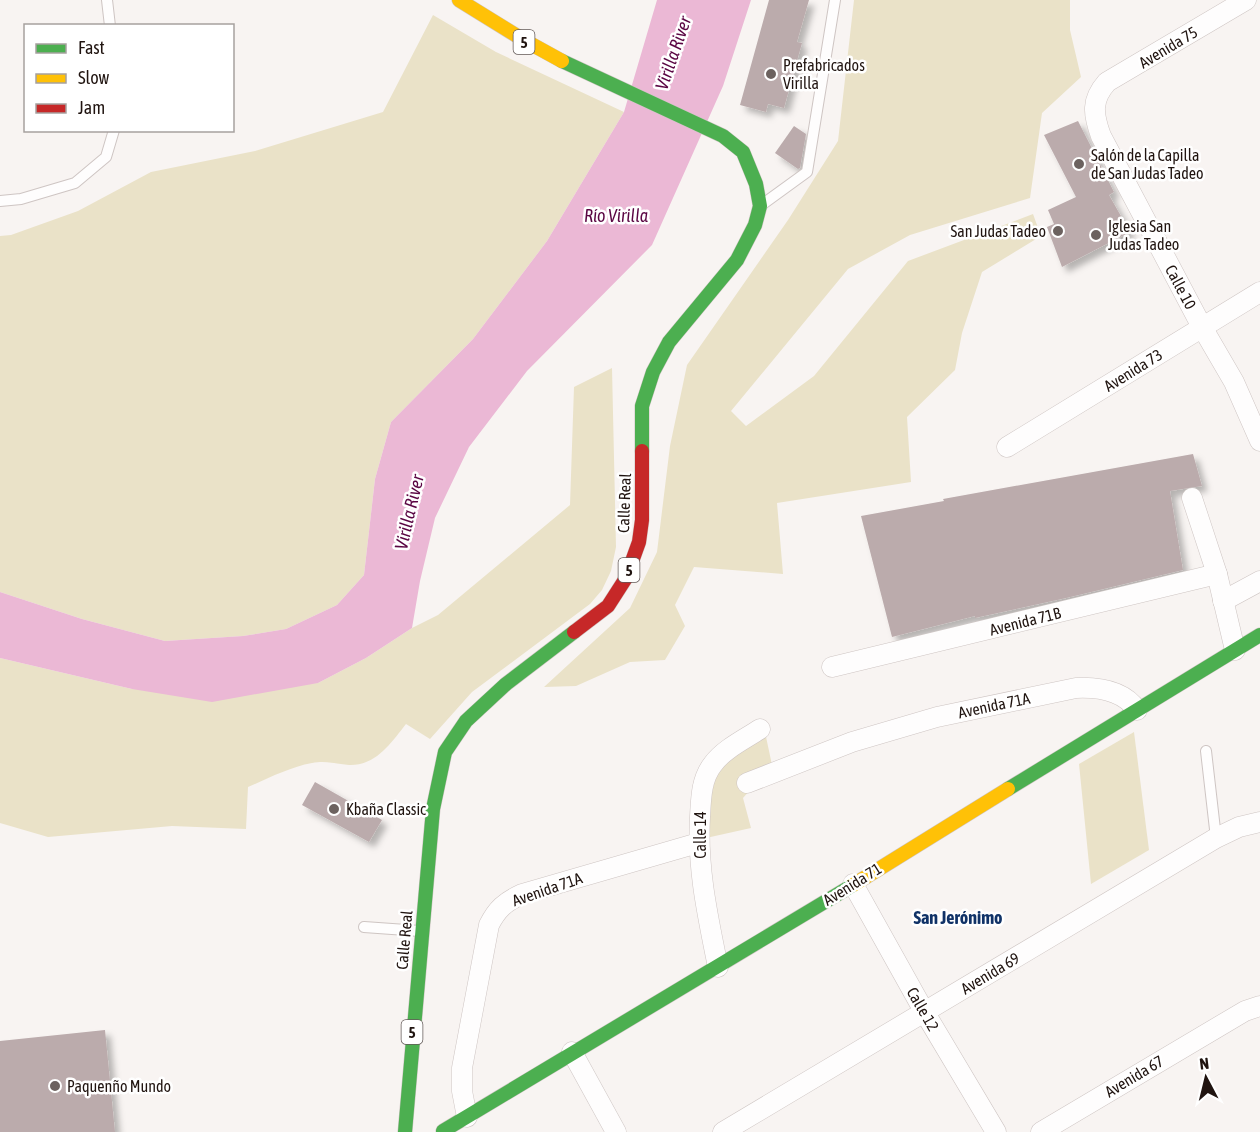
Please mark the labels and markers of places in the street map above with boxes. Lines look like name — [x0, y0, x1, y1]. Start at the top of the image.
place label: Prefabricados Virilla — [783, 56, 865, 92]
marker: Prefabricados Virilla — [764, 67, 778, 81]
place label: Salón de la Capilla de San Judas Tadeo — [1091, 146, 1204, 182]
marker: Salón de la Capilla de San Judas Tadeo — [1072, 157, 1086, 171]
place label: Iglesia San Judas Tadeo — [1108, 217, 1179, 253]
place label: San Judas Tadeo — [951, 222, 1046, 240]
marker: San Judas Tadeo — [1051, 224, 1065, 238]
marker: Iglesia San Judas Tadeo — [1089, 228, 1103, 242]
place label: Kbaña Classic — [346, 800, 426, 818]
marker: Kbaña Classic — [327, 802, 341, 816]
place label: Paquenño Mundo — [67, 1077, 171, 1096]
marker: Paquenño Mundo — [48, 1079, 62, 1093]

